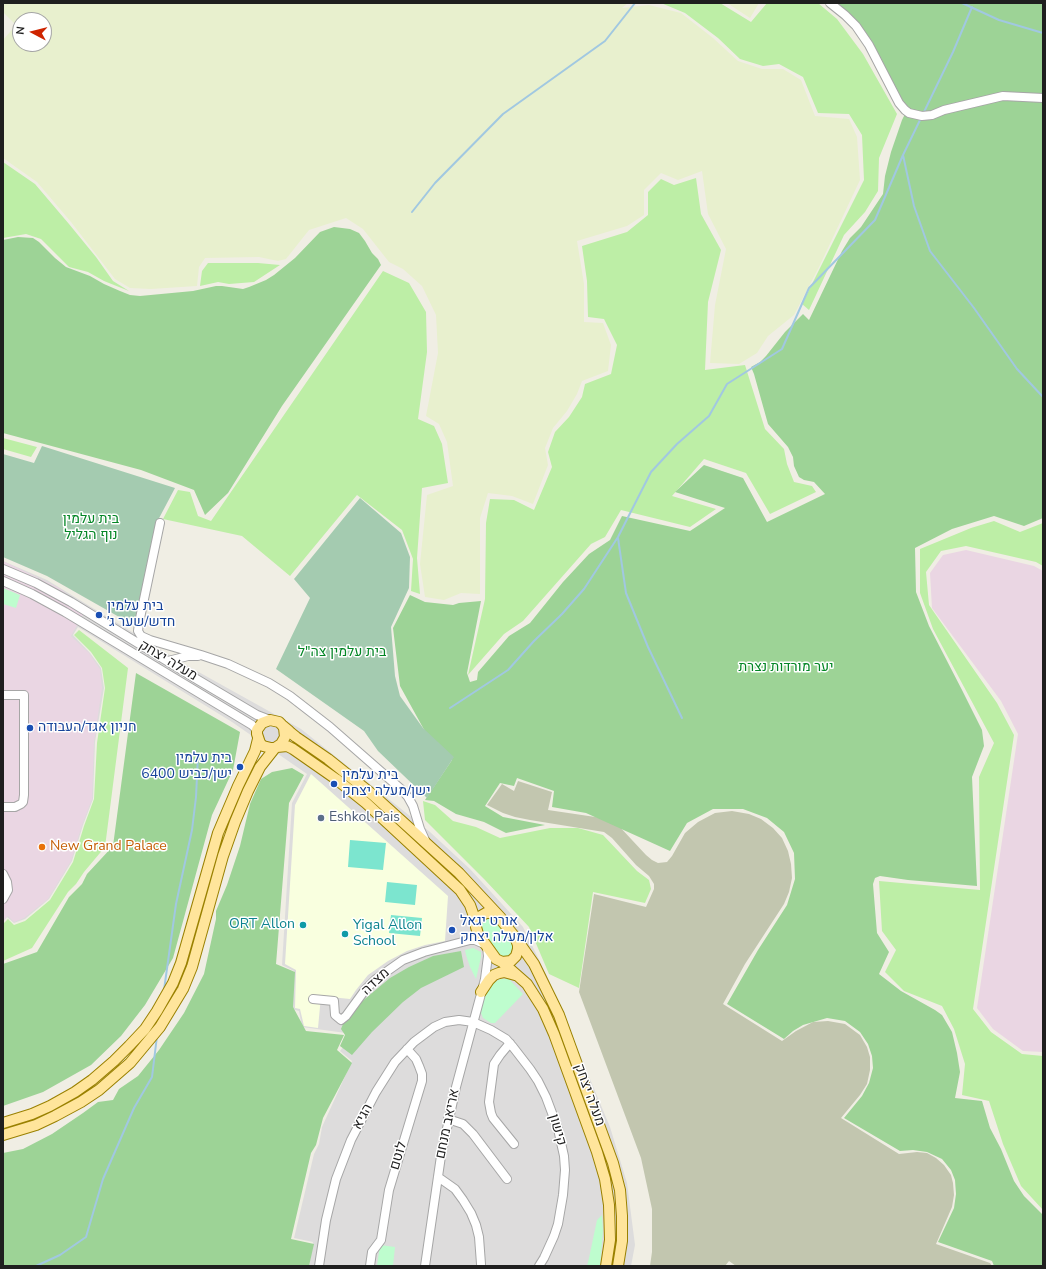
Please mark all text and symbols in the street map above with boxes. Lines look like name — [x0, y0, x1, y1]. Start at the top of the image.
north arrow — [12, 12, 52, 52]
text: N — [13, 26, 29, 36]
park label: בית עלמין נוף הגליל — [63, 512, 119, 544]
place label: בית עלמין חדש/שער ג׳ — [107, 599, 175, 632]
marker: בית עלמין חדש/שער ג׳ — [94, 610, 104, 620]
street label: מעלה יצחק — [136, 637, 200, 685]
park label: בית עלמין צה"ל — [298, 645, 386, 661]
park label: יער מורדות נצרת — [739, 660, 833, 676]
place label: חניון אגד/העבודה — [38, 720, 137, 736]
marker: חניון אגד/העבודה — [25, 723, 35, 733]
place label: בית עלמין ישן/כביש 6400 — [141, 751, 232, 784]
marker: בית עלמין ישן/כביש 6400 — [235, 762, 245, 772]
place label: בית עלמין ישן/מעלה יצחק — [342, 768, 430, 800]
marker: בית עלמין ישן/מעלה יצחק — [329, 779, 339, 789]
place label: Eshkol Pais — [329, 810, 400, 826]
marker: Eshkol Pais — [316, 813, 326, 823]
place label: New Grand Palace — [50, 839, 167, 855]
marker: New Grand Palace — [37, 842, 47, 852]
place label: אורט יגאל אלון/מעלה יצחק — [460, 914, 553, 946]
place label: ORT Allon — [229, 917, 295, 933]
place label: Yigal Allon School — [353, 918, 422, 950]
marker: ORT Allon — [298, 920, 308, 930]
marker: אורט יגאל אלון/מעלה יצחק — [447, 925, 457, 935]
marker: Yigal Allon School — [340, 929, 350, 939]
street label: מצדה — [359, 965, 393, 999]
street label: מעלה יצחק — [570, 1062, 608, 1128]
street label: אריאב מנחם — [432, 1087, 464, 1161]
street label: הגיא — [349, 1101, 377, 1133]
street label: קישון — [544, 1112, 570, 1148]
street label: לוטם — [387, 1140, 411, 1172]

